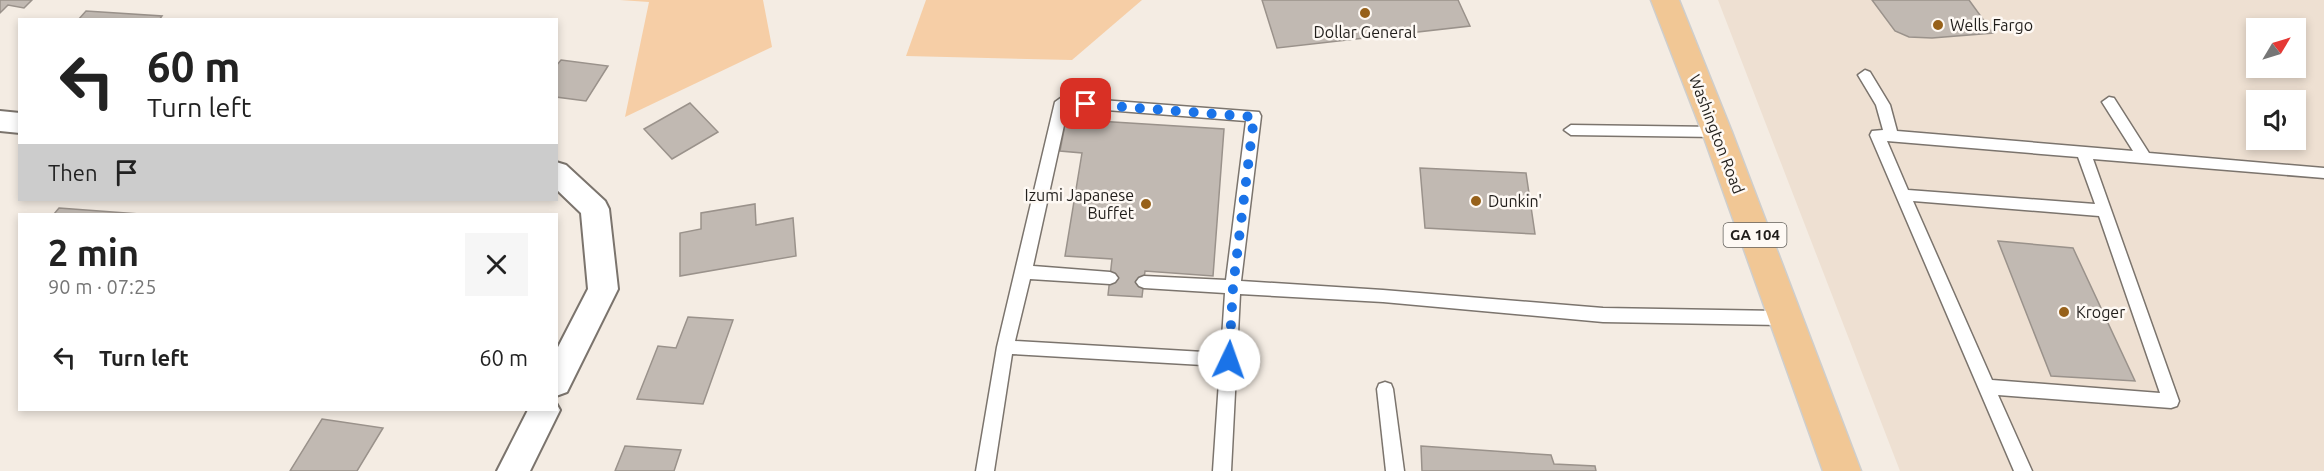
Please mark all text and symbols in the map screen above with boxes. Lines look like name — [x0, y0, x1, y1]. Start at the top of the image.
marker: Dollar General — [1358, 6, 1372, 20]
place label: Wells Fargo — [1950, 16, 2033, 34]
marker: Wells Fargo — [1931, 18, 1945, 32]
north arrow — [2246, 18, 2306, 78]
map controls — [2246, 18, 2306, 150]
place label: Dollar General — [1314, 23, 1416, 41]
icon: left — [48, 42, 126, 120]
text: 60 m — [147, 43, 241, 90]
street label: Washington Road — [1686, 72, 1748, 196]
pin — [1060, 78, 1111, 129]
icon: arrive — [1069, 87, 1102, 120]
button: sound — [2246, 90, 2306, 150]
text: Turn left — [147, 92, 251, 122]
icon: arrive — [110, 156, 143, 189]
text: Then — [48, 160, 98, 185]
place label: Izumi Japanese Buffet — [1025, 186, 1135, 222]
place label: Dunkin' — [1488, 192, 1542, 210]
marker: Dunkin' — [1469, 194, 1483, 208]
marker: Izumi Japanese Buffet — [1139, 197, 1153, 211]
road number: GA 104 — [1724, 223, 1786, 247]
text: 2 min — [48, 232, 139, 273]
button: close — [465, 233, 528, 296]
text: 90 m · 07:25 — [48, 275, 157, 298]
place label: Kroger — [2076, 303, 2125, 321]
marker: Kroger — [2057, 305, 2071, 319]
position arrow — [1197, 328, 1261, 392]
icon: left — [48, 341, 81, 374]
text: Turn left — [99, 345, 189, 370]
text: 60 m — [479, 345, 528, 370]

